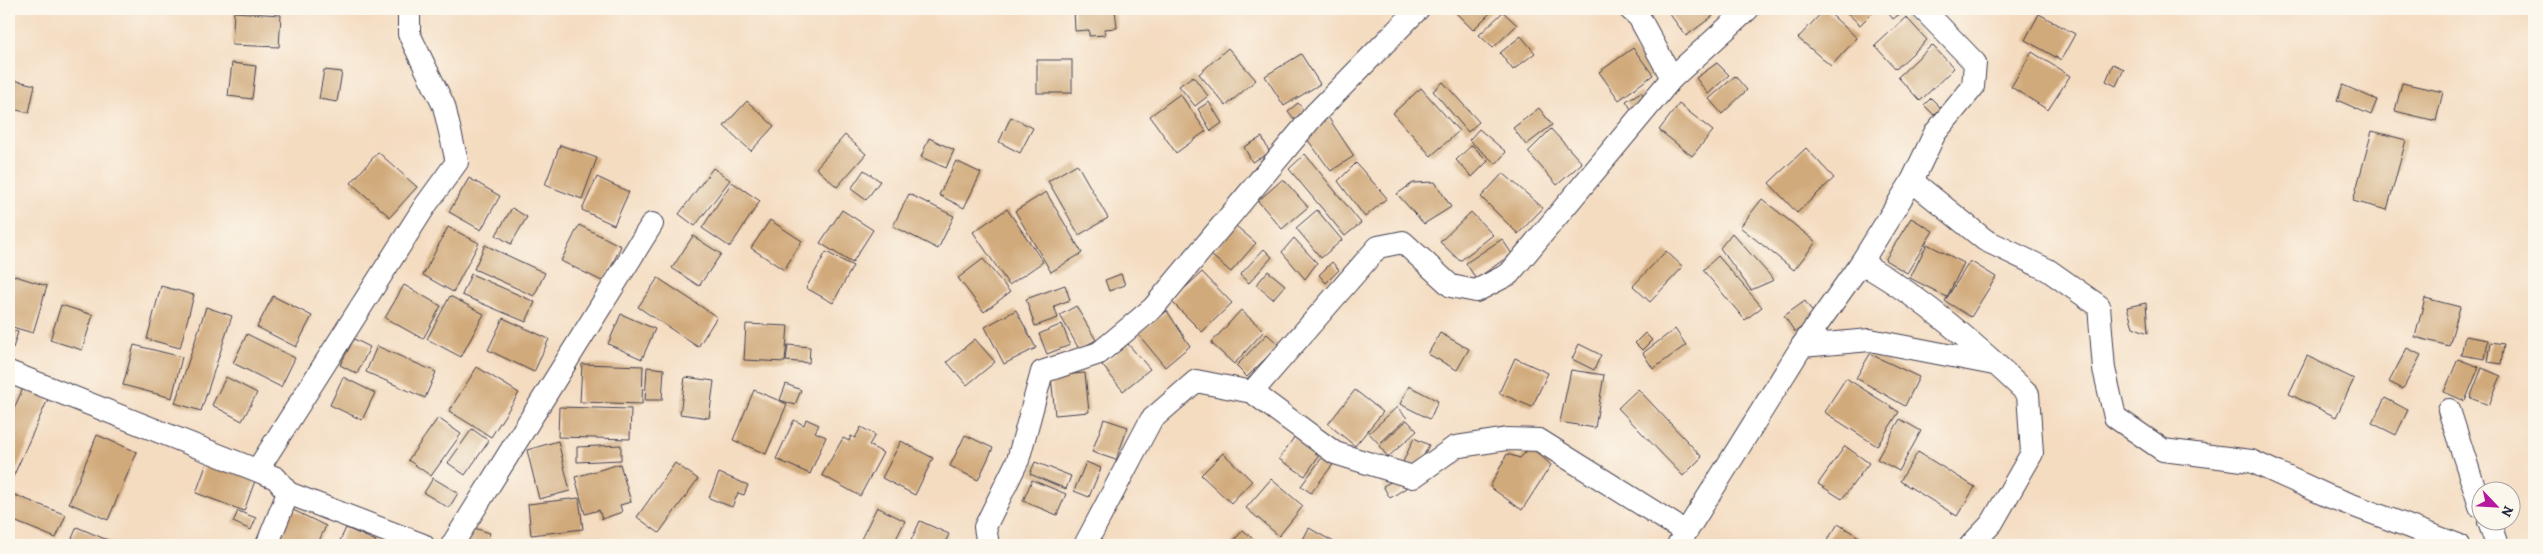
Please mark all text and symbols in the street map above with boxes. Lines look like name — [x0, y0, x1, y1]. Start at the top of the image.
north arrow — [2470, 482, 2520, 532]
text: N — [2497, 503, 2518, 520]

